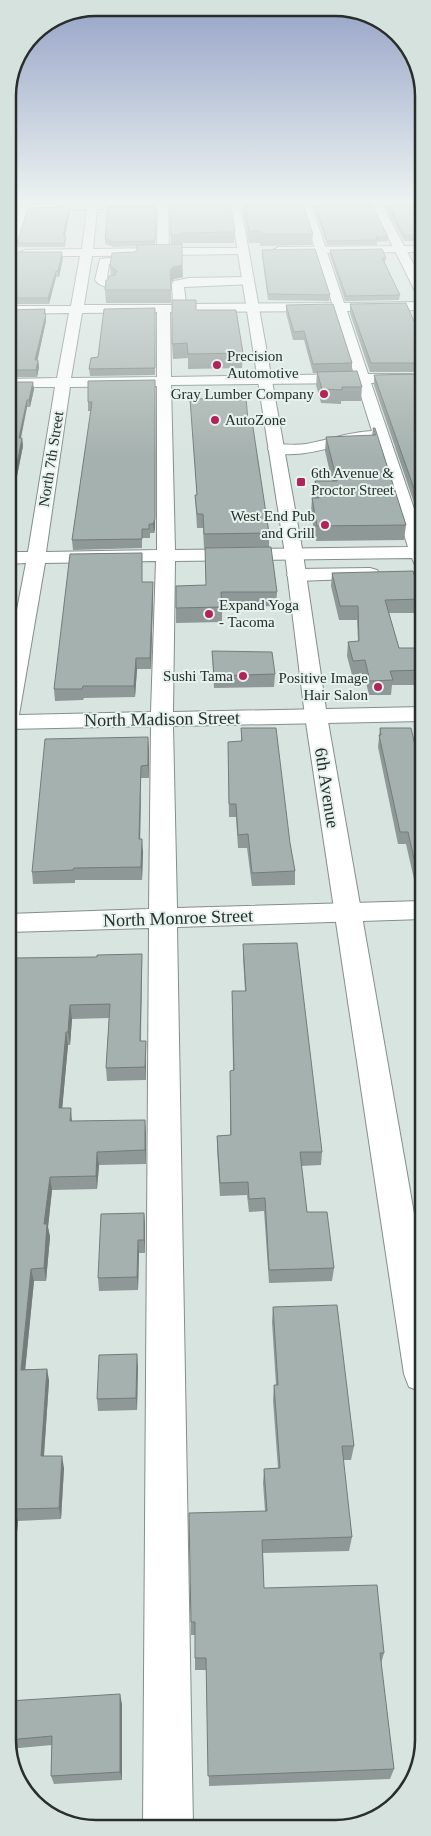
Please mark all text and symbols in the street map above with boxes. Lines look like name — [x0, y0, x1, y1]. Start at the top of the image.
place label: Precision Automotive — [227, 348, 299, 381]
marker: Precision Automotive — [211, 359, 223, 371]
place label: Gray Lumber Company — [171, 386, 314, 402]
marker: Gray Lumber Company — [318, 388, 330, 400]
street label: North 7th Street — [36, 409, 67, 508]
place label: AutoZone — [225, 412, 286, 428]
marker: AutoZone — [209, 414, 221, 426]
place label: 6th Avenue & Proctor Street — [311, 465, 395, 498]
marker: 6th Avenue & Proctor Street — [295, 476, 307, 488]
place label: West End Pub and Grill — [230, 508, 315, 541]
marker: West End Pub and Grill — [319, 519, 331, 531]
place label: Expand Yoga - Tacoma — [219, 597, 299, 630]
marker: Expand Yoga - Tacoma — [203, 608, 215, 620]
place label: Sushi Tama — [163, 668, 233, 684]
marker: Sushi Tama — [237, 670, 249, 682]
place label: Positive Image Hair Salon — [278, 670, 368, 703]
marker: Positive Image Hair Salon — [372, 681, 384, 693]
street label: North Madison Street — [84, 708, 240, 730]
street label: 6th Avenue — [311, 746, 343, 830]
street label: North Monroe Street — [103, 905, 253, 931]

